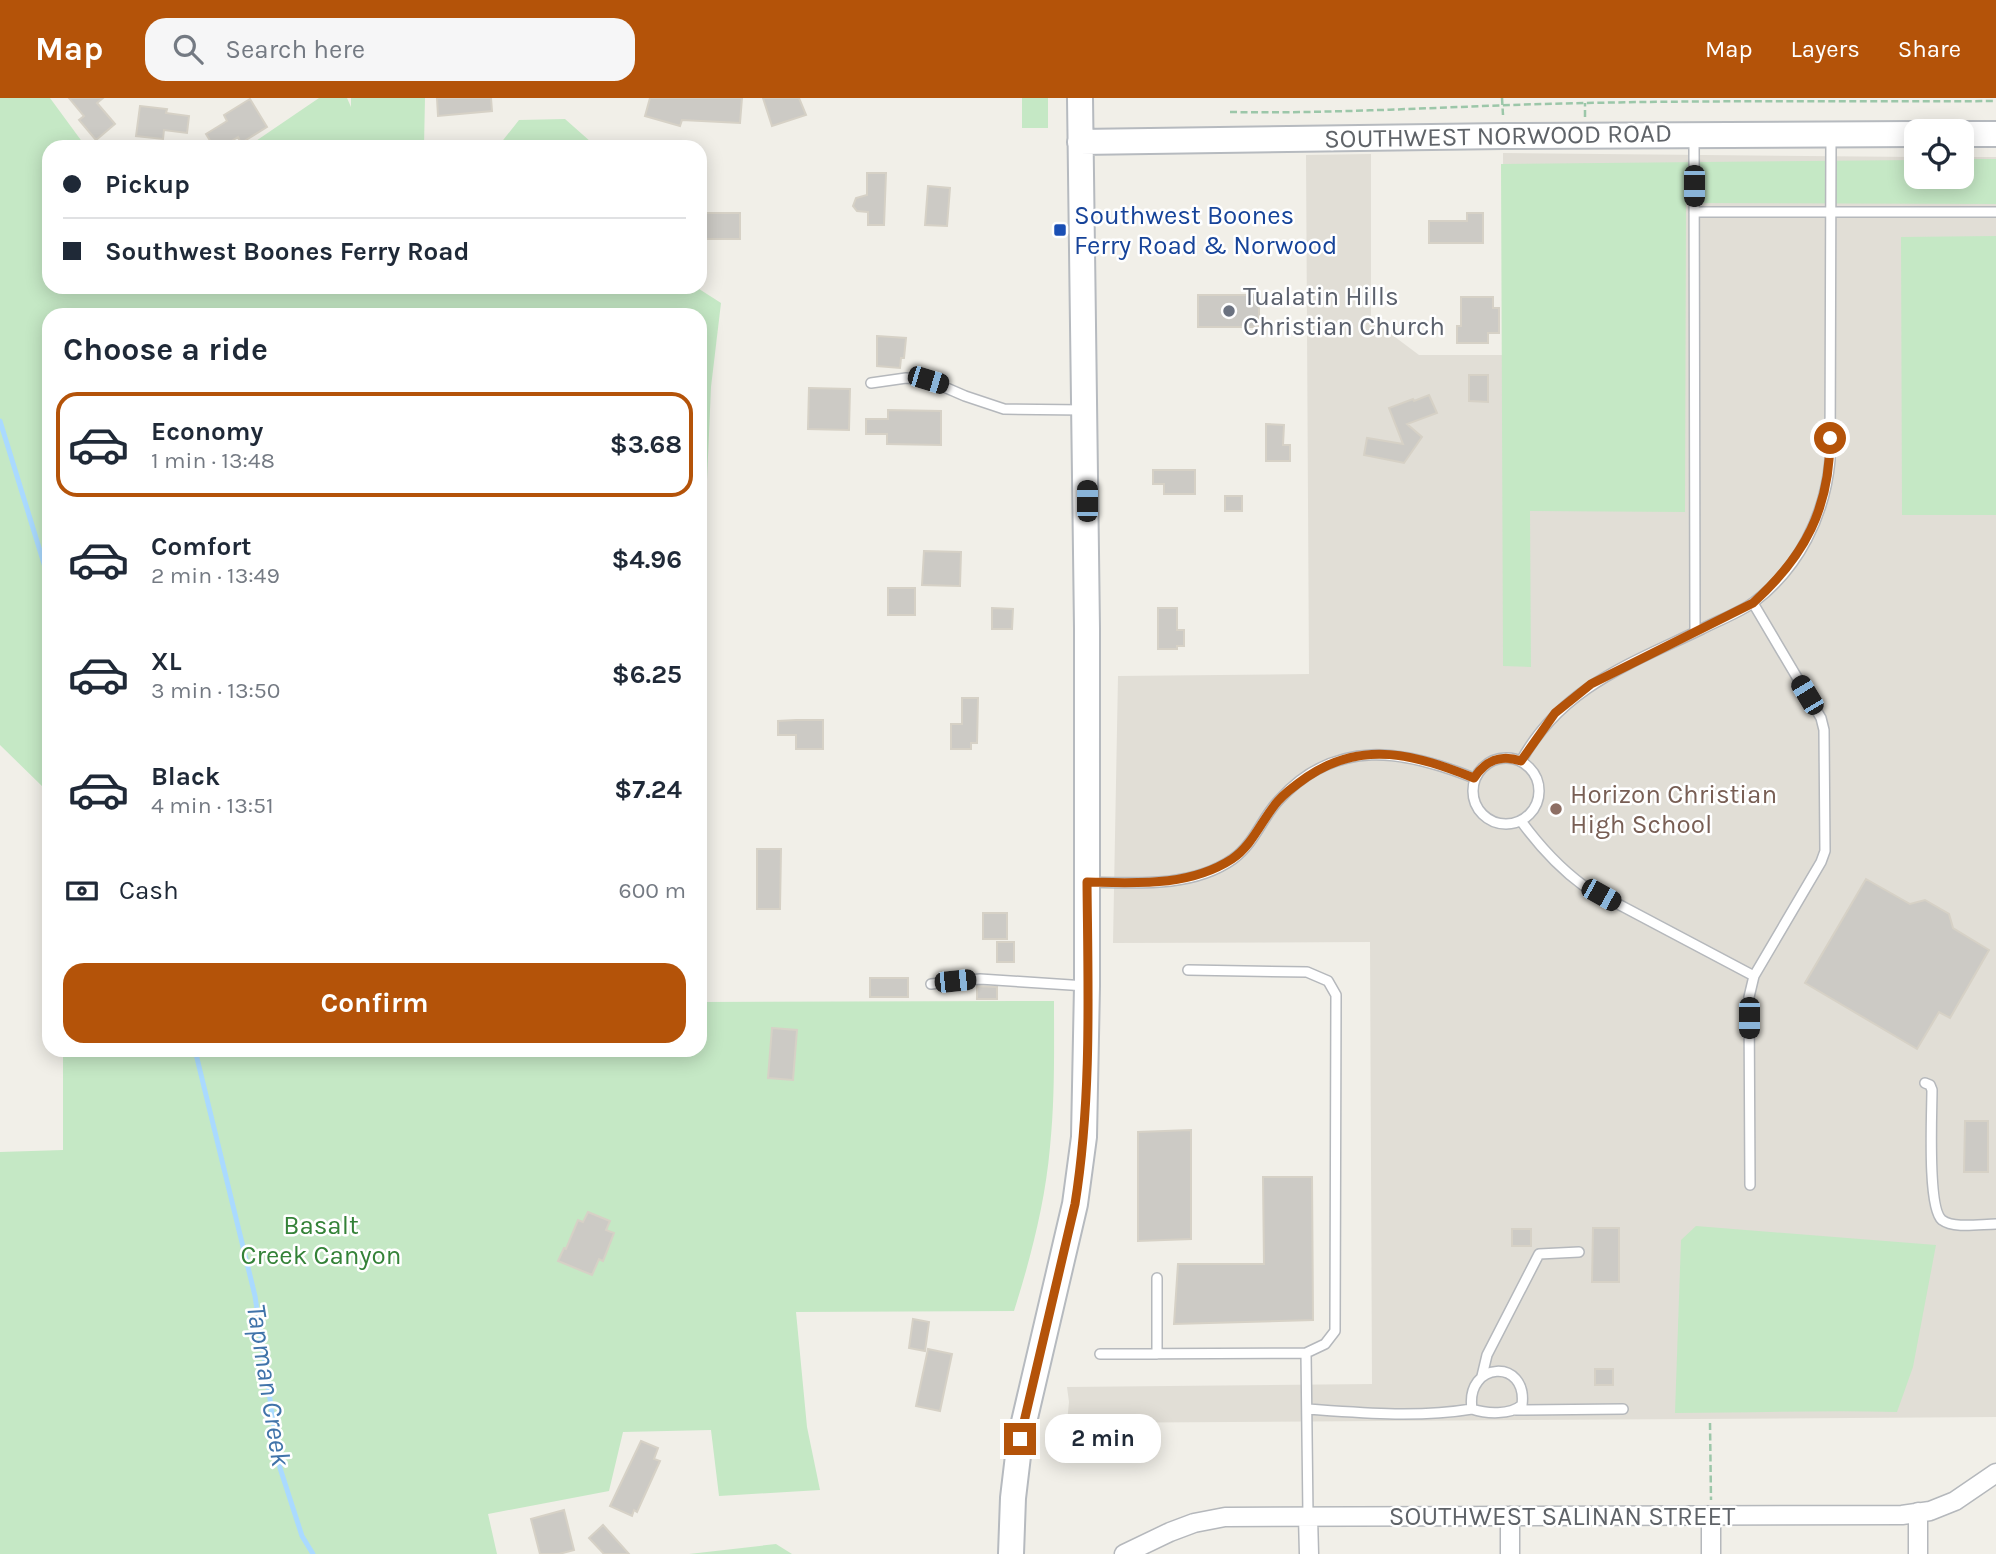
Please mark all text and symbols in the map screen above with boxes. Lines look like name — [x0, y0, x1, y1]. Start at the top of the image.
search box — [145, 18, 635, 81]
text: Map — [35, 30, 103, 68]
icon: search — [169, 30, 207, 68]
text: Search here — [225, 34, 365, 65]
text: Map — [1705, 35, 1753, 63]
text: Layers — [1791, 35, 1860, 63]
text: Share — [1898, 35, 1961, 63]
street label: SOUTHWEST NORWOOD ROAD — [1324, 117, 1672, 155]
map controls — [1904, 119, 1974, 189]
button: locate — [1904, 119, 1974, 189]
car — [1684, 165, 1705, 207]
text: Pickup — [105, 169, 190, 200]
place label: Southwest Boones Ferry Road & Norwood — [1074, 200, 1337, 261]
marker: Southwest Boones Ferry Road & Norwood — [1052, 222, 1068, 238]
text: Southwest Boones Ferry Road — [105, 236, 470, 267]
place label: Tualatin Hills Christian Church — [1243, 281, 1445, 342]
marker: Tualatin Hills Christian Church — [1221, 303, 1237, 319]
text: Choose a ride — [63, 331, 268, 368]
car — [905, 364, 952, 396]
icon: car — [67, 413, 130, 476]
text: Economy — [151, 416, 263, 447]
route start — [1814, 422, 1846, 454]
text: $3.68 — [610, 429, 682, 460]
text: 1 min · 13:48 — [151, 447, 275, 474]
car — [1077, 480, 1098, 522]
icon: car — [67, 528, 130, 591]
text: Comfort — [151, 531, 252, 562]
text: $4.96 — [611, 544, 682, 575]
text: 2 min · 13:49 — [151, 562, 280, 589]
icon: car — [67, 643, 130, 706]
text: XL — [151, 646, 182, 677]
text: $6.25 — [612, 659, 682, 690]
car — [1788, 672, 1827, 718]
text: 3 min · 13:50 — [151, 677, 280, 704]
icon: car — [67, 758, 130, 821]
text: Black — [151, 761, 220, 792]
text: $7.24 — [614, 774, 682, 805]
place label: Horizon Christian High School — [1570, 779, 1777, 840]
text: 4 min · 13:51 — [151, 792, 274, 819]
marker: Horizon Christian High School — [1548, 801, 1564, 817]
icon: cash — [63, 872, 101, 910]
text: Cash — [119, 875, 179, 906]
car — [1578, 876, 1625, 914]
text: 600 m — [619, 877, 686, 904]
button: Confirm — [63, 963, 686, 1043]
car — [934, 968, 977, 994]
car — [1739, 997, 1760, 1039]
park label: Basalt Creek Canyon — [241, 1210, 401, 1271]
water label: Tapman Creek — [240, 1302, 298, 1469]
callout: 2 min — [1044, 1414, 1160, 1464]
route end — [1004, 1423, 1036, 1455]
text: 2 min — [1071, 1425, 1135, 1452]
street label: SOUTHWEST SALINAN STREET — [1389, 1501, 1735, 1532]

